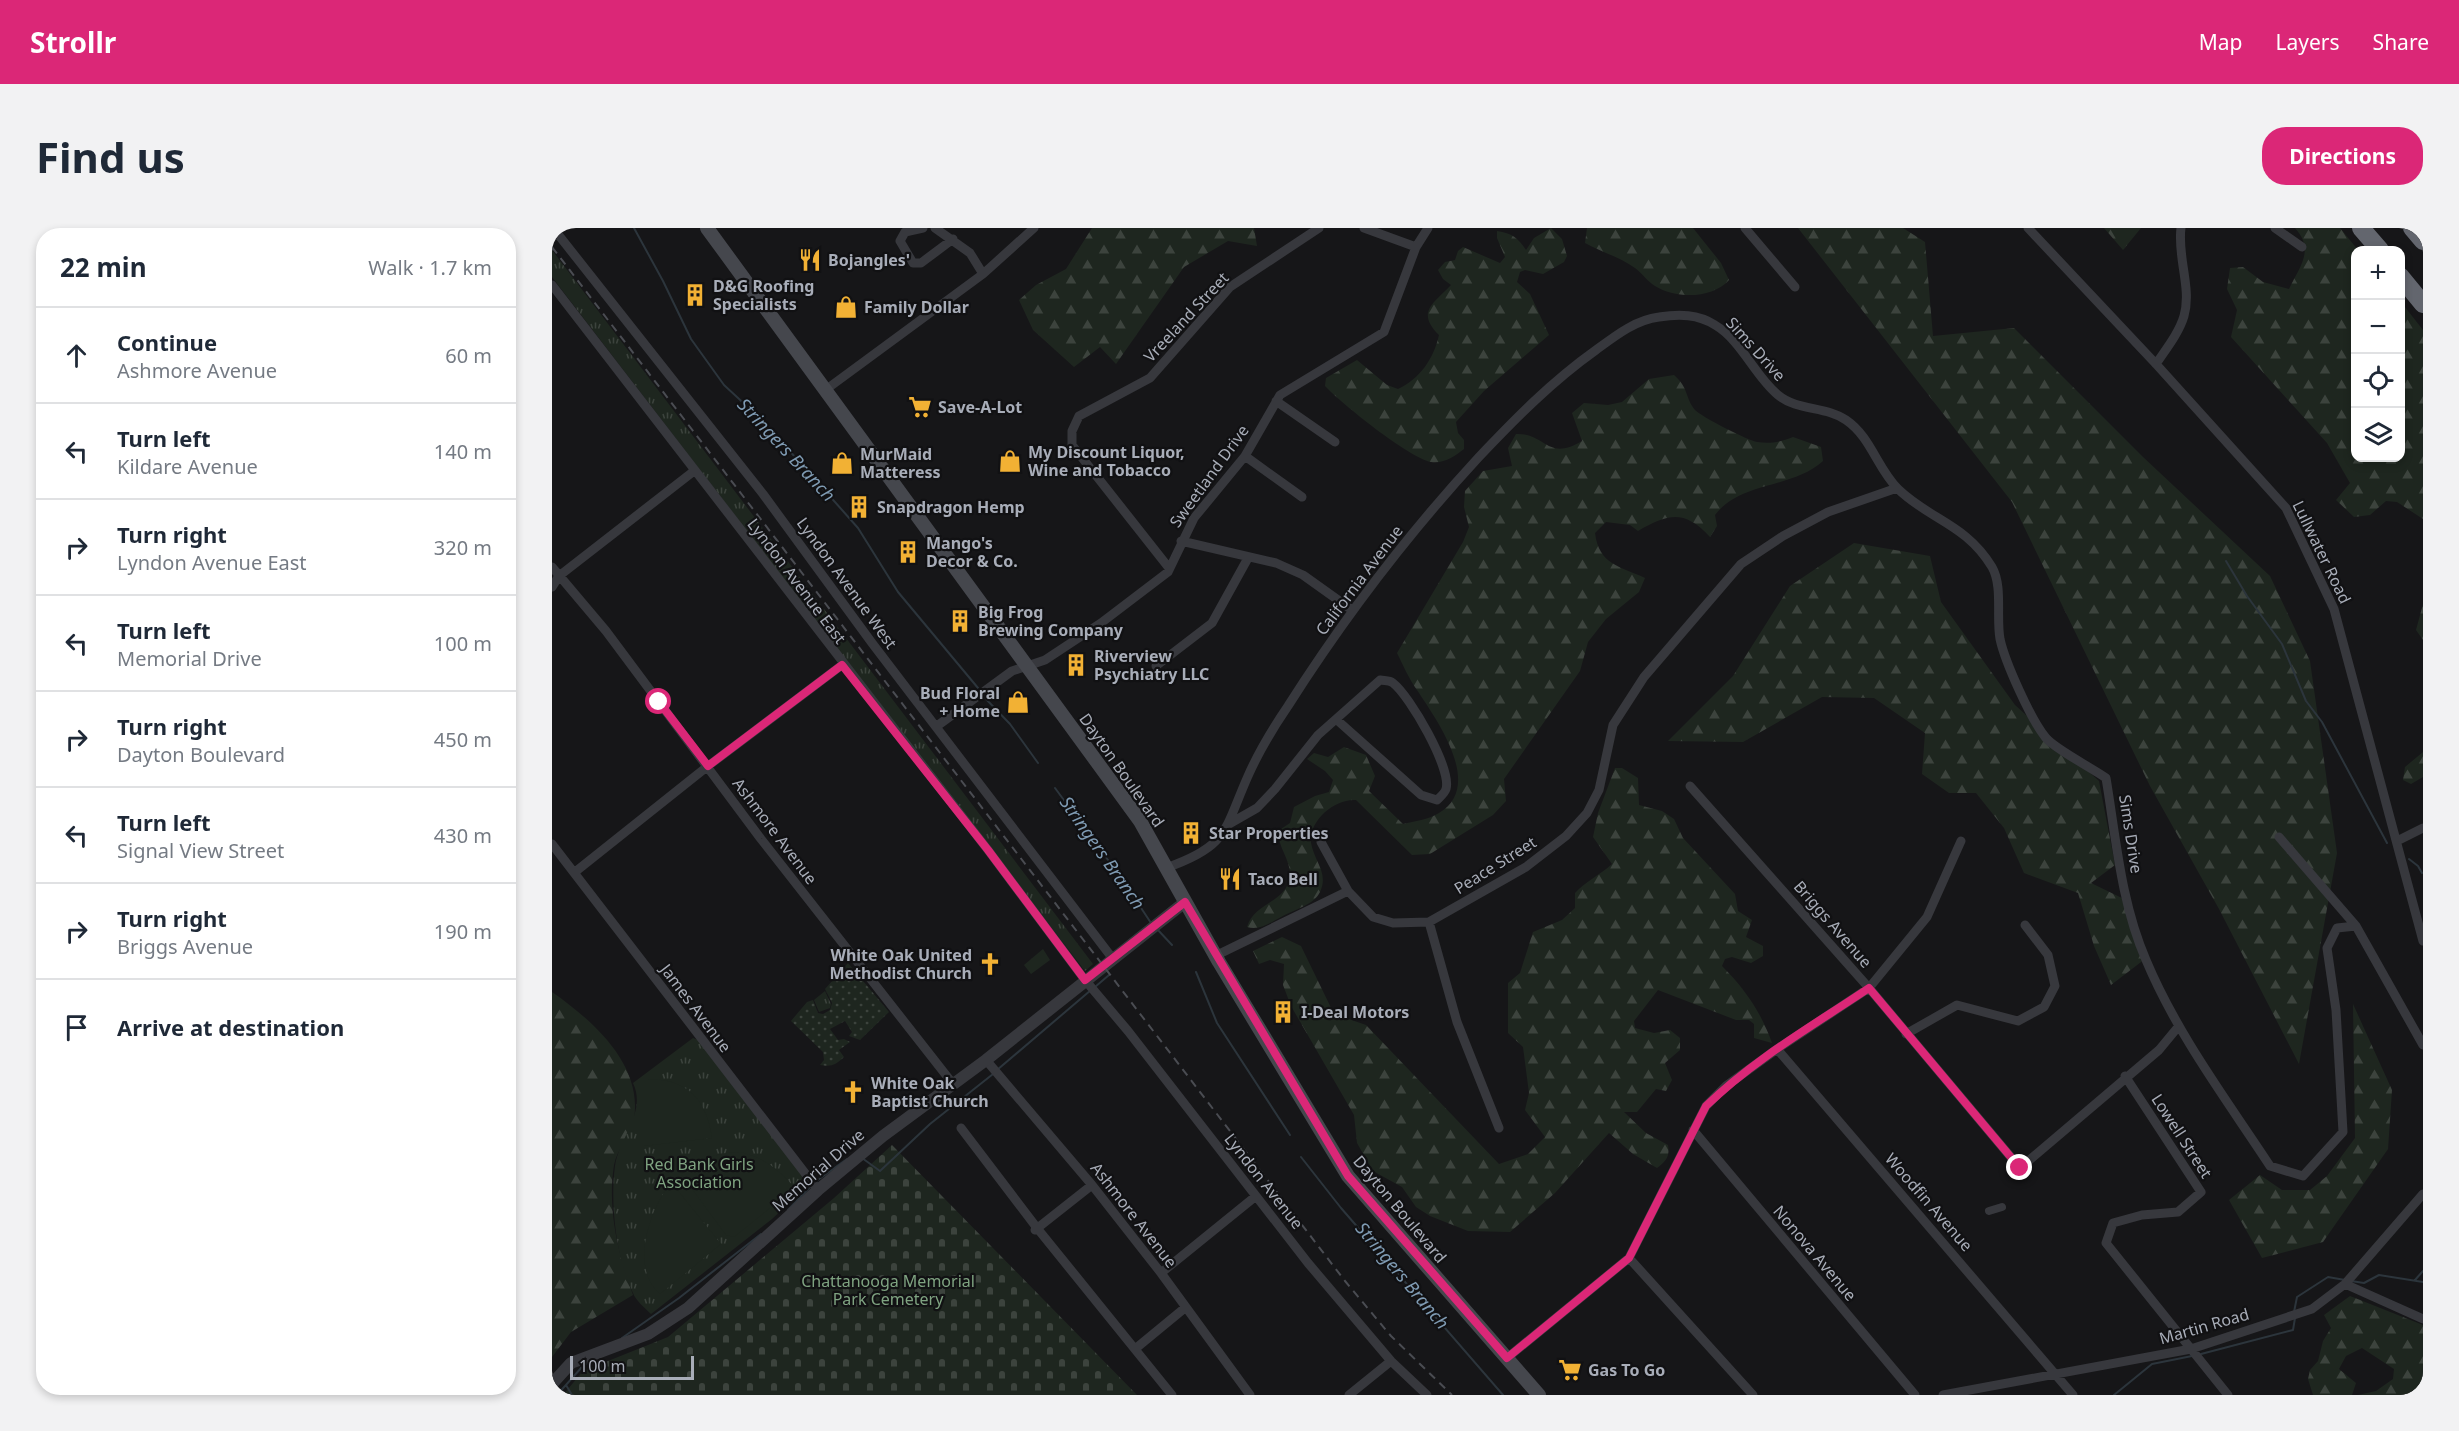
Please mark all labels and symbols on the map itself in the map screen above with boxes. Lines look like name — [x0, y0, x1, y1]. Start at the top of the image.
restaurant icon: Bojangles' — [797, 247, 823, 273]
place label: Bojangles' — [828, 249, 910, 271]
street label: Vreeland Street — [1139, 267, 1234, 367]
place label: D&G Roofing Specialists — [713, 275, 814, 315]
building icon: D&G Roofing Specialists — [682, 282, 708, 308]
shop icon: Family Dollar — [833, 294, 859, 320]
place label: Family Dollar — [864, 296, 969, 318]
street label: Sims Drive — [1721, 312, 1791, 386]
water label: Stringers Branch — [733, 392, 841, 506]
supermarket icon: Save-A-Lot — [907, 394, 933, 420]
place label: Save-A-Lot — [938, 396, 1022, 418]
street label: Sweetland Drive — [1164, 420, 1254, 532]
place label: My Discount Liquor, Wine and Tobacco — [1028, 441, 1184, 481]
place label: MurMaid Matteress — [860, 443, 941, 483]
shop icon: My Discount Liquor, Wine and Tobacco — [997, 448, 1023, 474]
shop icon: MurMaid Matteress — [829, 450, 855, 476]
building icon: Snapdragon Hemp — [846, 494, 872, 520]
place label: Snapdragon Hemp — [877, 496, 1025, 518]
street label: Lullwater Road — [2288, 497, 2356, 607]
street label: Lyndon Avenue West — [792, 513, 902, 653]
street label: Lyndon Avenue East — [743, 514, 852, 648]
street label: California Avenue — [1310, 520, 1408, 640]
place label: Mango's Decor & Co. — [926, 532, 1018, 572]
building icon: Mango's Decor & Co. — [895, 539, 921, 565]
place label: Big Frog Brewing Company — [978, 601, 1124, 641]
building icon: Big Frog Brewing Company — [947, 608, 973, 634]
place label: Riverview Psychiatry LLC — [1094, 645, 1209, 685]
building icon: Riverview Psychiatry LLC — [1063, 652, 1089, 678]
place label: Bud Floral + Home — [920, 682, 1000, 722]
route start — [645, 688, 671, 714]
shop icon: Bud Floral + Home — [1005, 689, 1031, 715]
street label: Dayton Boulevard — [1074, 709, 1170, 831]
street label: Ashmore Avenue — [728, 773, 822, 889]
water label: Stringers Branch — [1055, 791, 1151, 914]
street label: Sims Drive — [2114, 793, 2148, 875]
building icon: Star Properties — [1178, 820, 1204, 846]
place label: Star Properties — [1209, 822, 1329, 844]
street label: Peace Street — [1450, 831, 1541, 899]
restaurant icon: Taco Bell — [1217, 866, 1243, 892]
place label: Taco Bell — [1248, 868, 1318, 890]
street label: Briggs Avenue — [1789, 876, 1877, 972]
place label: White Oak United Methodist Church — [829, 944, 972, 984]
church icon: White Oak United Methodist Church — [977, 951, 1003, 977]
street label: James Avenue — [654, 958, 736, 1057]
building icon: I-Deal Motors — [1270, 999, 1296, 1025]
place label: I-Deal Motors — [1301, 1001, 1409, 1023]
place label: White Oak Baptist Church — [871, 1072, 989, 1112]
church icon: White Oak Baptist Church — [840, 1079, 866, 1105]
street label: Lowell Street — [2147, 1090, 2218, 1183]
street label: Memorial Drive — [767, 1124, 869, 1216]
street label: Lyndon Avenue — [1220, 1128, 1308, 1234]
street label: Woodfin Avenue — [1880, 1148, 1978, 1256]
street label: Dayton Boulevard — [1348, 1150, 1452, 1268]
park label: Red Bank Girls Association — [644, 1153, 754, 1193]
route end — [2006, 1154, 2032, 1180]
street label: Ashmore Avenue — [1086, 1158, 1182, 1272]
street label: Nonova Avenue — [1768, 1201, 1862, 1305]
water label: Stringers Branch — [1351, 1217, 1455, 1334]
park label: Chattanooga Memorial Park Cemetery — [801, 1270, 975, 1310]
street label: Martin Road — [2157, 1303, 2251, 1349]
scale bar — [570, 1353, 694, 1380]
supermarket icon: Gas To Go — [1557, 1357, 1583, 1383]
place label: Gas To Go — [1588, 1359, 1665, 1381]

